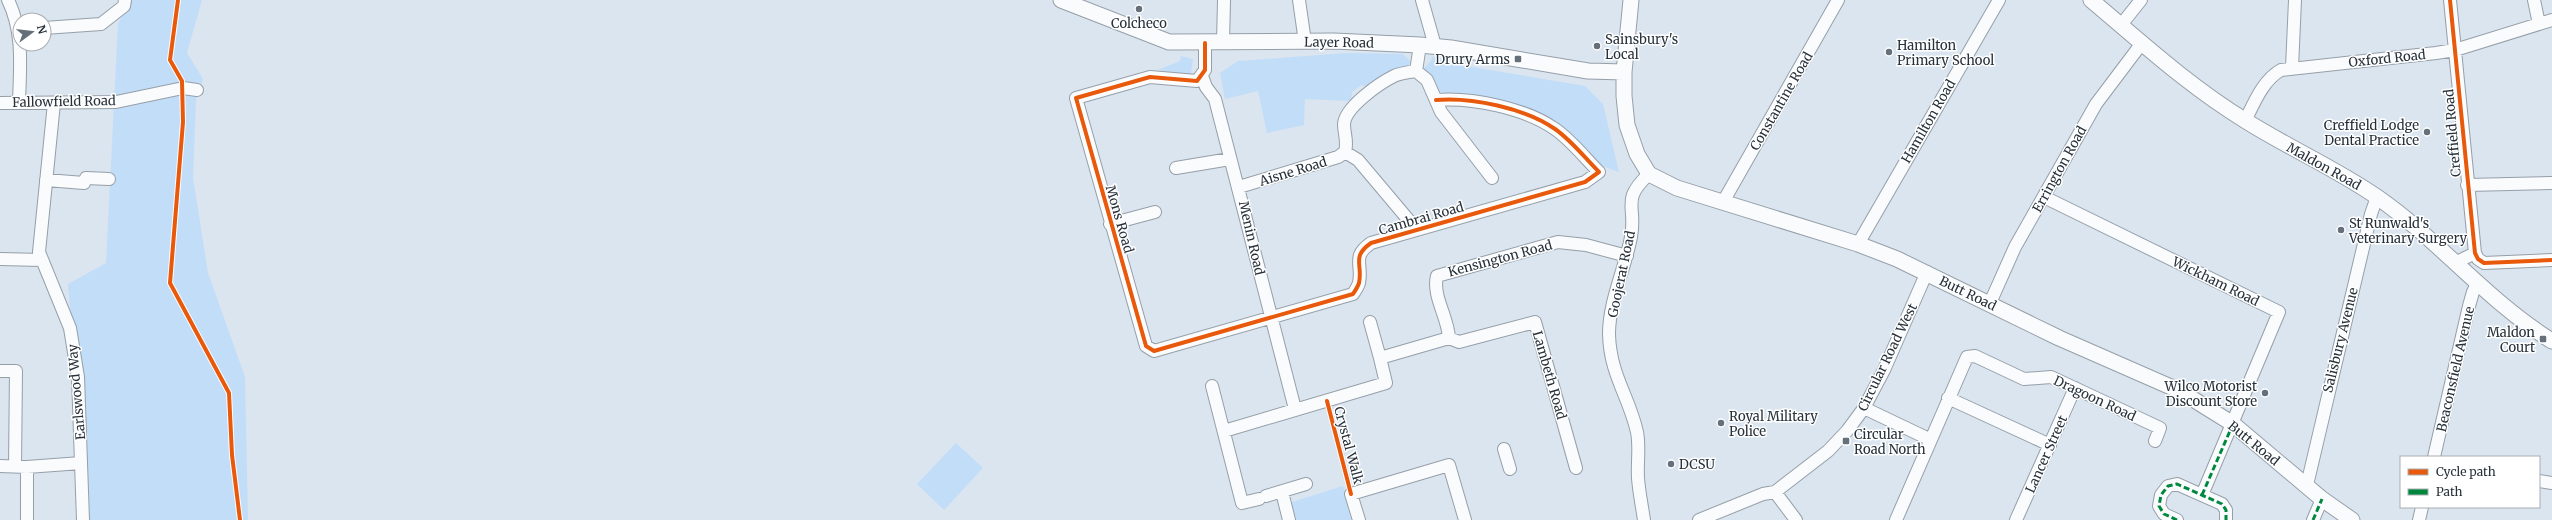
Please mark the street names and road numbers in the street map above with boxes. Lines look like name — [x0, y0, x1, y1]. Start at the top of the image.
street label: Layer Road — [1304, 33, 1374, 52]
street label: Oxford Road — [2348, 46, 2427, 71]
street label: Constantine Road — [1746, 49, 1817, 154]
street label: Hamilton Road — [1898, 76, 1959, 166]
street label: Creffield Road — [2440, 88, 2465, 178]
street label: Fallowfield Road — [12, 92, 116, 111]
street label: Errington Road — [2029, 123, 2090, 215]
street label: Maldon Road — [2283, 139, 2364, 194]
street label: Aisne Road — [1256, 153, 1329, 190]
street label: Mons Road — [1102, 183, 1137, 255]
street label: Cambrai Road — [1377, 198, 1466, 239]
street label: Menin Road — [1235, 199, 1268, 277]
street label: Goojerat Road — [1604, 229, 1639, 319]
street label: Kensington Road — [1446, 236, 1554, 281]
street label: Wickham Road — [2169, 253, 2262, 310]
street label: Butt Road — [1936, 272, 1999, 315]
street label: Salisbury Avenue — [2319, 286, 2362, 394]
street label: Circular Road West — [1854, 300, 1921, 414]
street label: Beaconsfield Avenue — [2433, 304, 2478, 434]
street label: Lambeth Road — [1529, 329, 1570, 422]
street label: Earlswood Way — [64, 343, 89, 441]
street label: Dragoon Road — [2051, 372, 2139, 425]
street label: Crystal Walk — [1330, 405, 1367, 486]
street label: Lancer Street — [2022, 413, 2071, 496]
street label: Butt Road — [2224, 417, 2283, 469]

